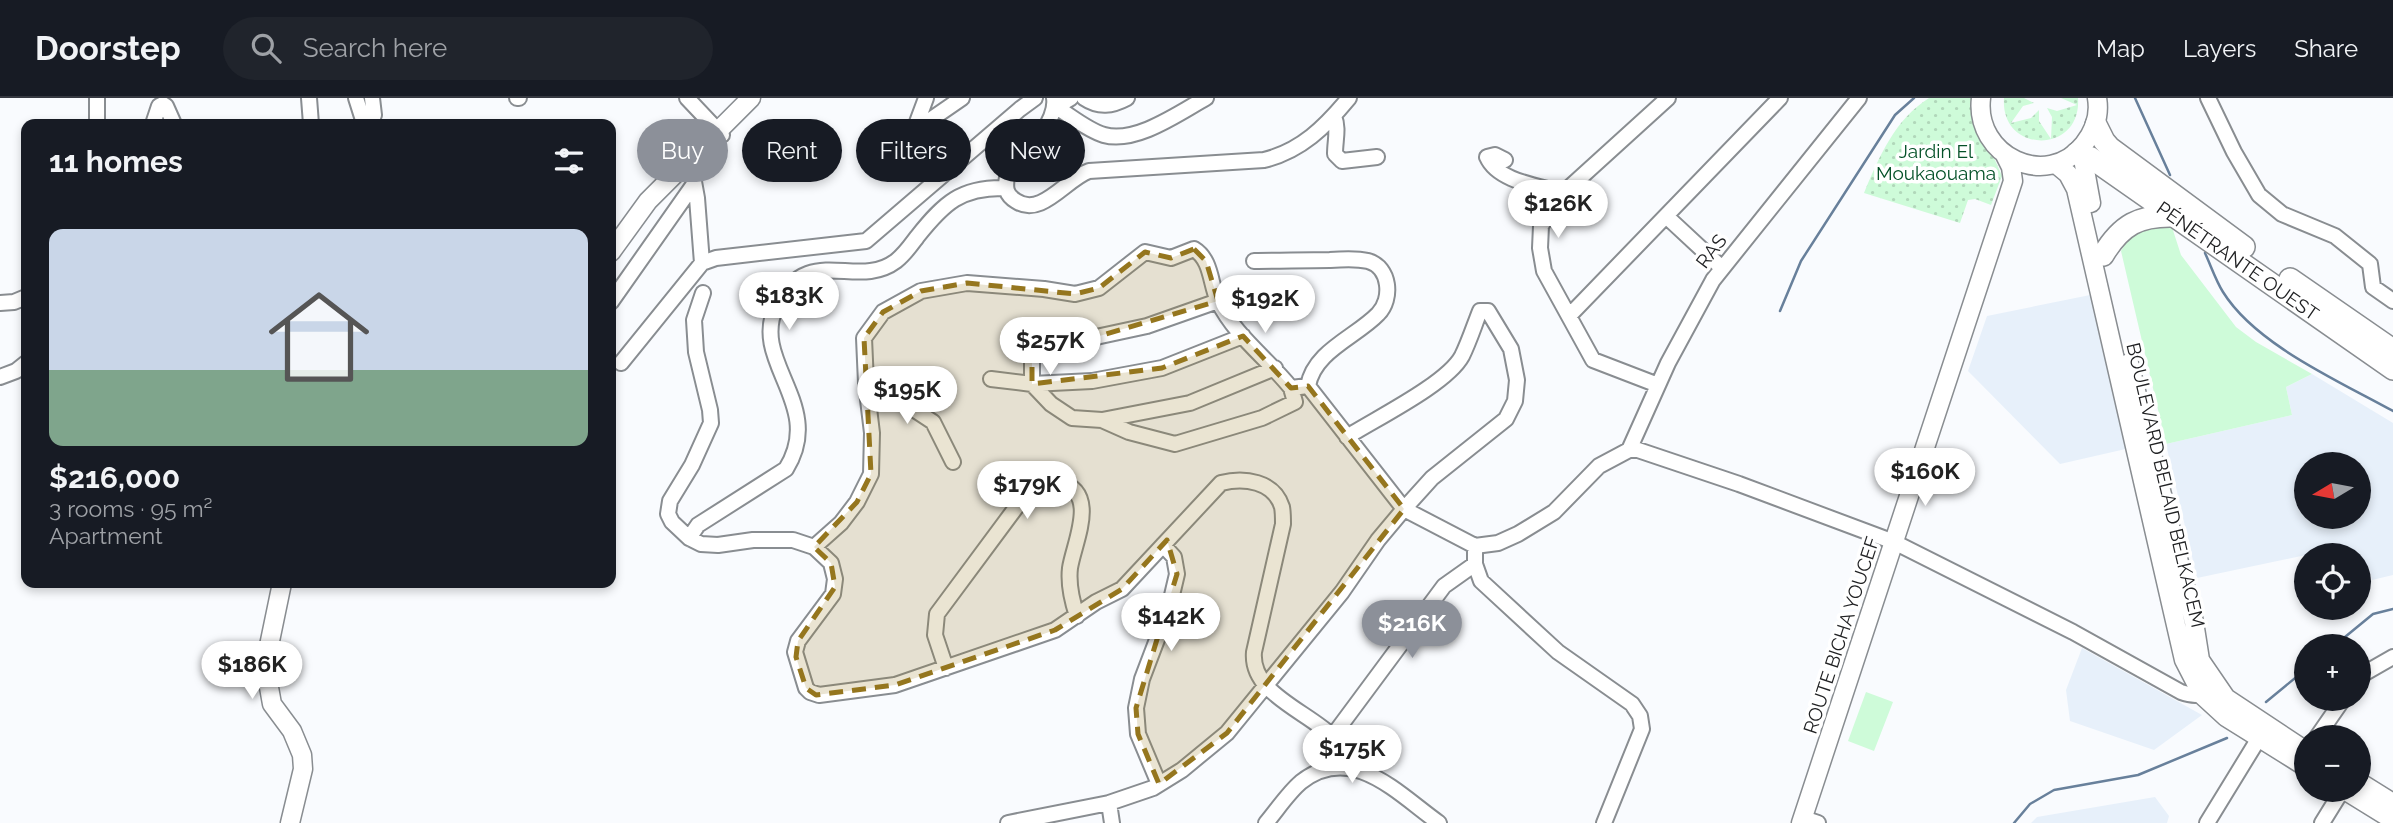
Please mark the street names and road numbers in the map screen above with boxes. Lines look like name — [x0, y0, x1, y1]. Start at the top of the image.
street label: PÉNÉTRANTE OUEST — [2153, 196, 2323, 325]
street label: RAS — [1691, 230, 1731, 272]
street label: BOULEVARD BELAID BELKACEM — [2122, 340, 2210, 630]
street label: ROUTE BICHA YOUCEF — [1799, 534, 1883, 736]

